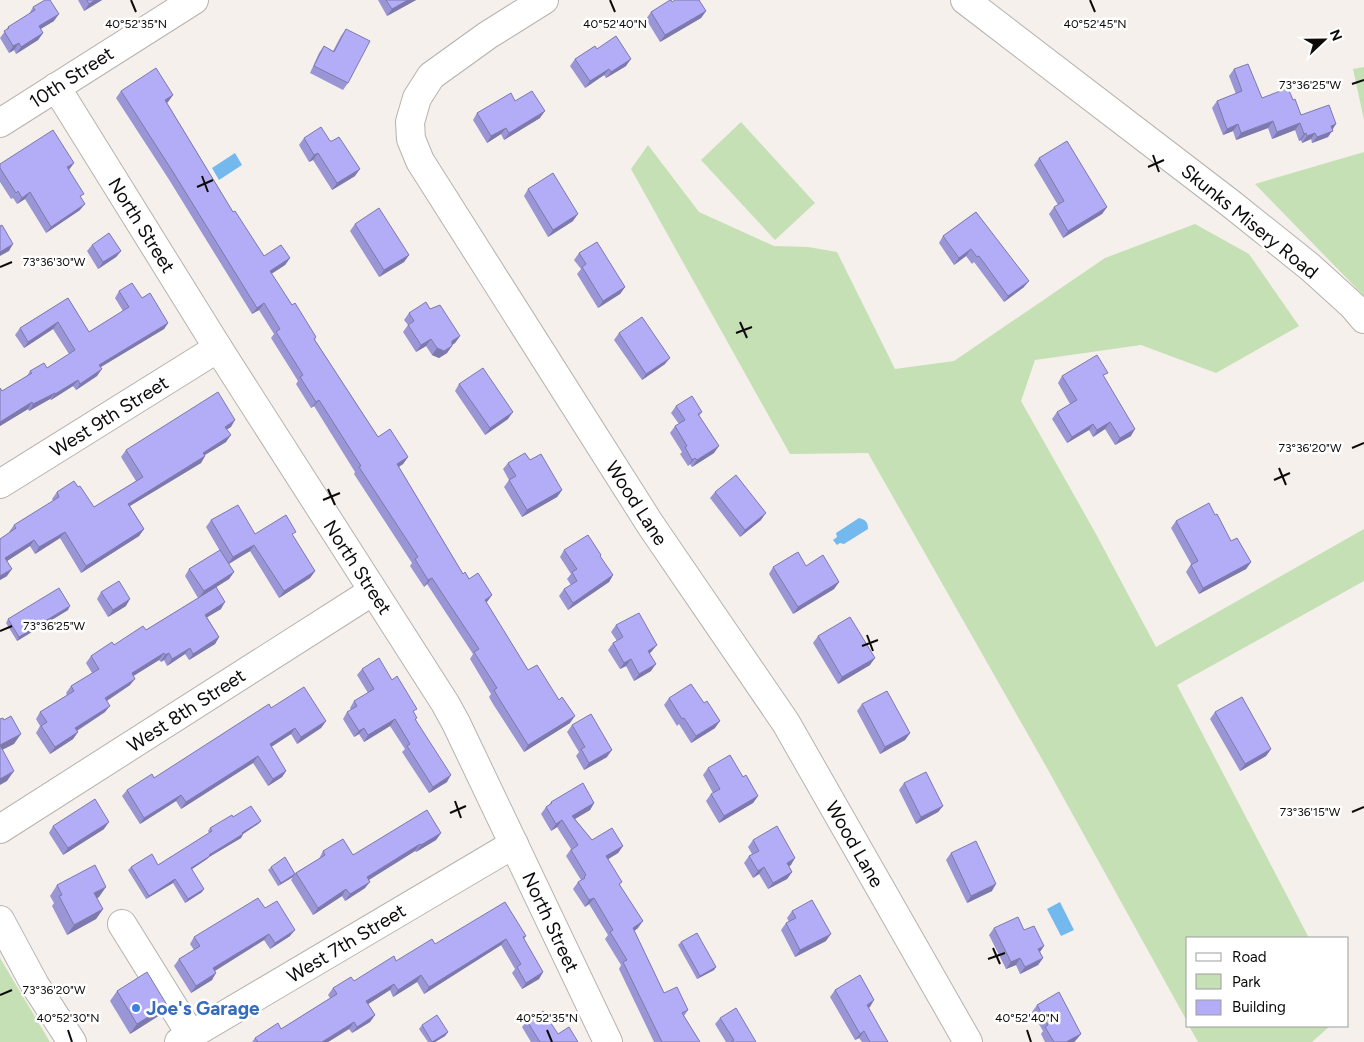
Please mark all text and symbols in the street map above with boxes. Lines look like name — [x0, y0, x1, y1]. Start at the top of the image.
north arrow — [1299, 15, 1349, 65]
text: 40°52'35"N — [105, 17, 167, 31]
text: 40°52'40"N — [583, 17, 647, 31]
text: 40°52'45"N — [1063, 17, 1127, 31]
text: N — [1326, 27, 1345, 44]
street label: 10th Street — [25, 42, 118, 113]
text: 73°36'25"W — [1279, 78, 1342, 92]
street label: Skunks Misery Road — [1177, 159, 1323, 284]
street label: North Street — [103, 173, 180, 277]
text: 73°36'30"W — [23, 255, 86, 269]
street label: West 9th Street — [46, 371, 173, 462]
text: 73°36'20"W — [1279, 441, 1342, 455]
street label: Wood Lane — [601, 457, 672, 550]
street label: North Street — [319, 516, 397, 619]
text: 73°36'25"W — [23, 619, 86, 633]
street label: West 8th Street — [123, 664, 250, 757]
street label: Wood Lane — [821, 797, 888, 892]
text: 73°36'15"W — [1280, 805, 1341, 819]
street label: North Street — [517, 868, 584, 976]
street label: West 7th Street — [283, 899, 410, 988]
legend — [1186, 937, 1349, 1027]
text: Road — [1232, 948, 1267, 966]
text: Park — [1232, 973, 1261, 991]
text: 73°36'20"W — [23, 983, 86, 997]
place label: Joe's Garage — [146, 997, 260, 1020]
text: Building — [1232, 998, 1286, 1016]
marker: Joe's Garage — [130, 1002, 142, 1014]
text: 40°52'30"N — [37, 1011, 99, 1025]
text: 40°52'35"N — [516, 1011, 578, 1025]
text: 40°52'40"N — [995, 1011, 1059, 1025]

